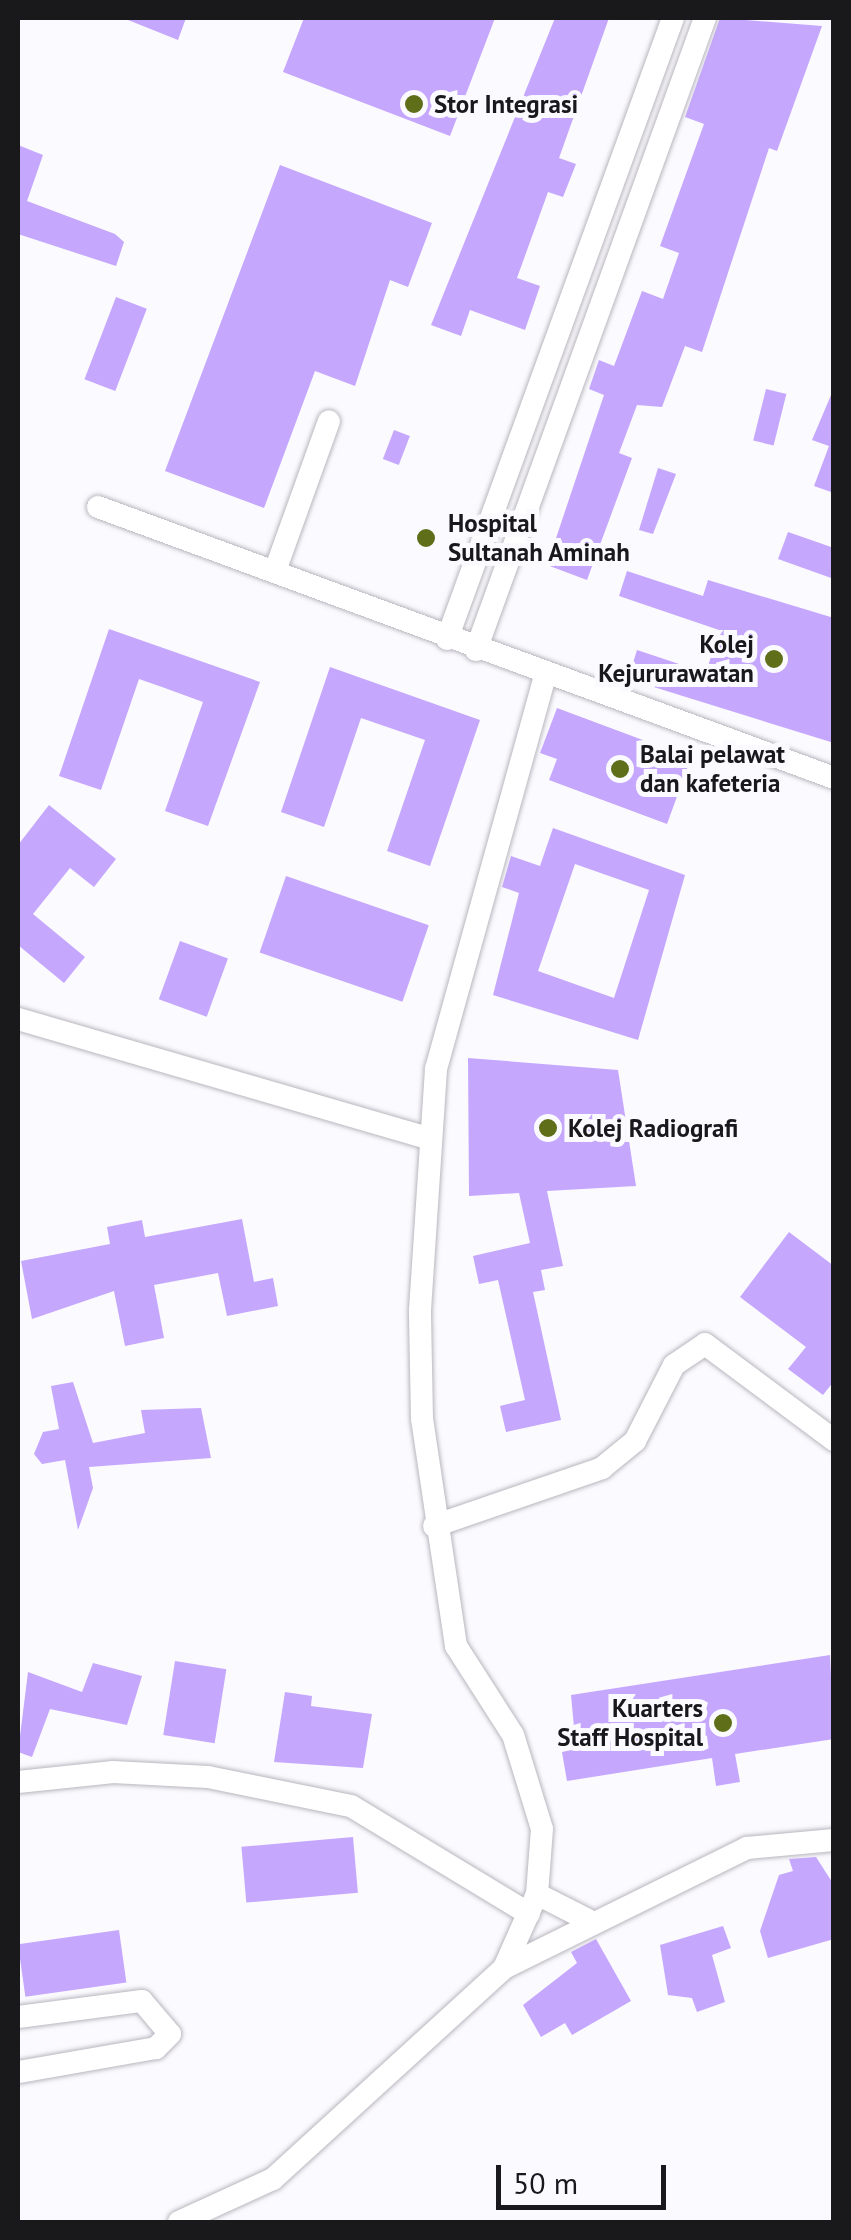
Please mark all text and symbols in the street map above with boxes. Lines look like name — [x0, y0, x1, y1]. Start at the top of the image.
place label: Stor Integrasi — [434, 89, 578, 119]
marker: Stor Integrasi — [403, 93, 425, 115]
place label: Hospital Sultanah Aminah — [448, 509, 631, 568]
marker: Hospital Sultanah Aminah — [413, 525, 439, 551]
place label: Kolej Kejururawatan — [598, 630, 754, 689]
marker: Kolej Kejururawatan — [763, 648, 785, 670]
place label: Balai pelawat dan kafeteria — [640, 740, 785, 799]
marker: Balai pelawat dan kafeteria — [609, 758, 631, 780]
place label: Kolej Radiografi — [568, 1113, 738, 1143]
marker: Kolej Radiografi — [537, 1117, 559, 1139]
place label: Kuarters Staff Hospital — [557, 1694, 703, 1753]
marker: Kuarters Staff Hospital — [712, 1712, 734, 1734]
scale bar — [501, 2145, 671, 2207]
text: 50 m — [513, 2163, 578, 2202]

